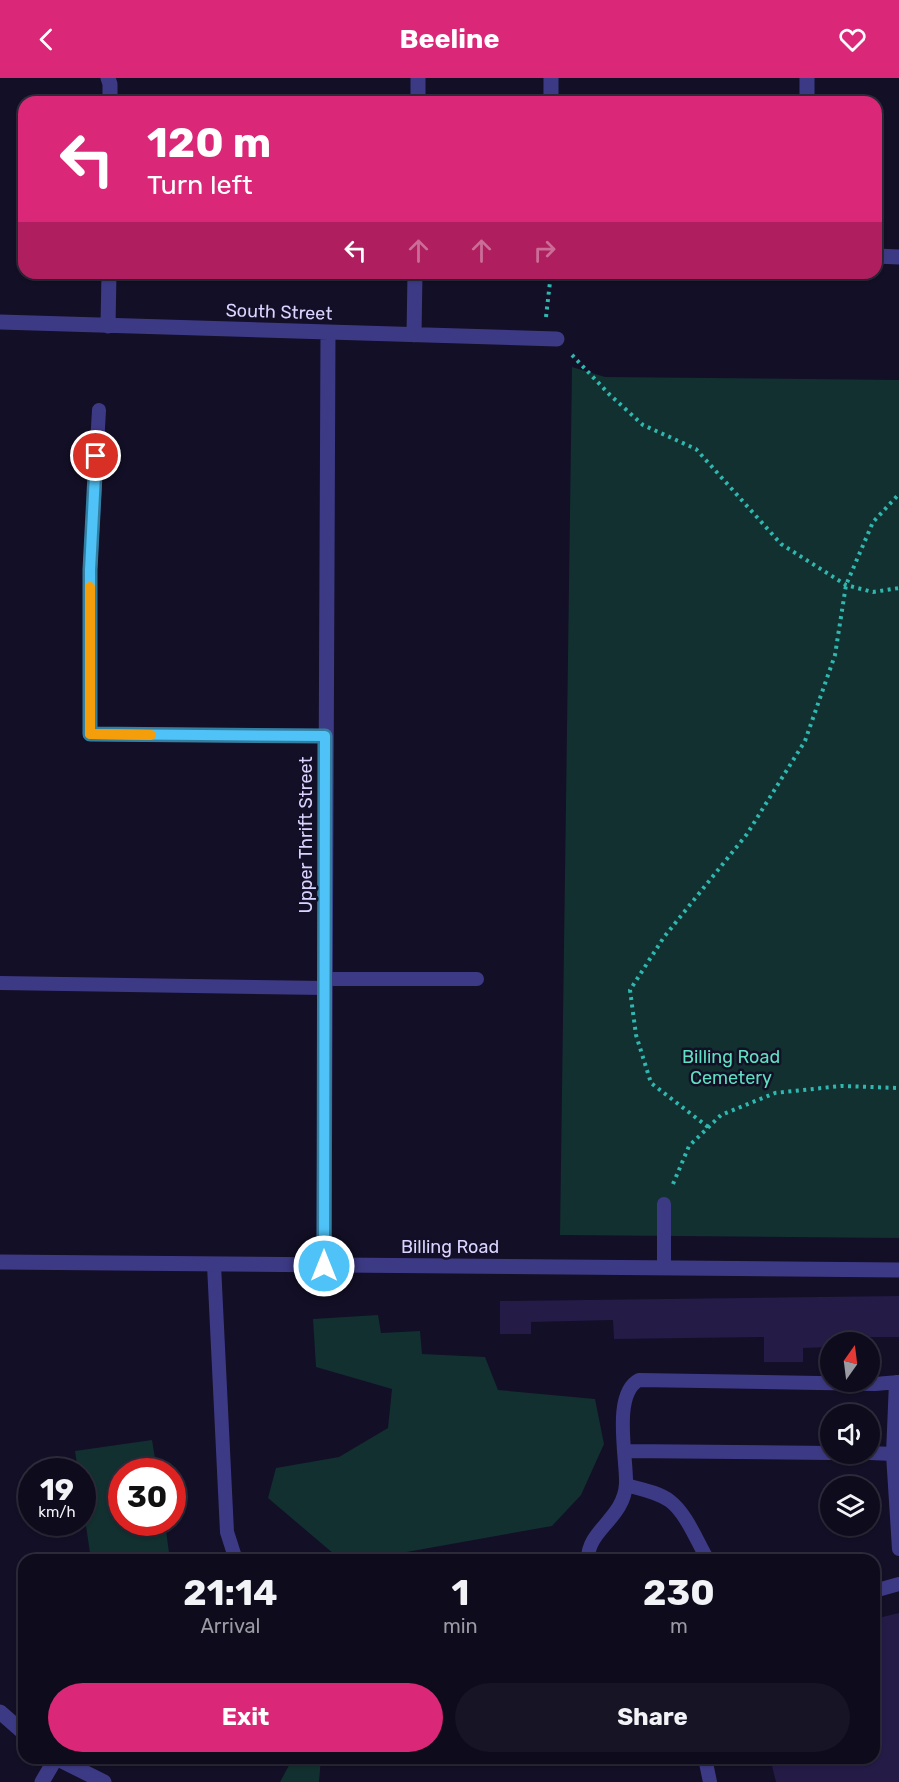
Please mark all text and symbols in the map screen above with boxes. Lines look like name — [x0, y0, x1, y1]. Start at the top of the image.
icon: back — [30, 23, 63, 56]
text: Beeline — [400, 23, 499, 55]
icon: heart — [836, 23, 869, 56]
text: 120 m — [147, 118, 271, 168]
icon: left — [48, 120, 126, 198]
text: Turn left — [147, 169, 252, 201]
icon: left — [339, 234, 372, 267]
icon: ahead — [402, 234, 435, 267]
icon: ahead — [465, 234, 498, 267]
icon: right — [528, 234, 561, 267]
street label: South Street — [225, 299, 333, 325]
pin — [70, 430, 121, 481]
icon: arrive — [79, 439, 112, 472]
street label: Upper Thrift Street — [295, 756, 317, 914]
park label: Billing Road Cemetery — [682, 1046, 780, 1089]
position arrow — [292, 1234, 356, 1298]
street label: Billing Road — [401, 1236, 499, 1258]
north arrow — [820, 1332, 880, 1392]
map controls — [820, 1332, 880, 1536]
button: sound — [820, 1404, 880, 1464]
speed limit sign: 30 — [108, 1458, 186, 1536]
text: 19 — [40, 1472, 74, 1508]
button: layers — [820, 1476, 880, 1536]
text: km/h — [38, 1503, 76, 1521]
text: 21:14 — [183, 1571, 278, 1614]
text: 1 — [451, 1571, 469, 1614]
text: 230 — [643, 1571, 715, 1614]
text: Arrival — [200, 1614, 260, 1638]
text: min — [443, 1614, 478, 1638]
text: m — [670, 1614, 688, 1638]
button: Exit — [48, 1683, 443, 1752]
button: Share — [455, 1683, 850, 1752]

